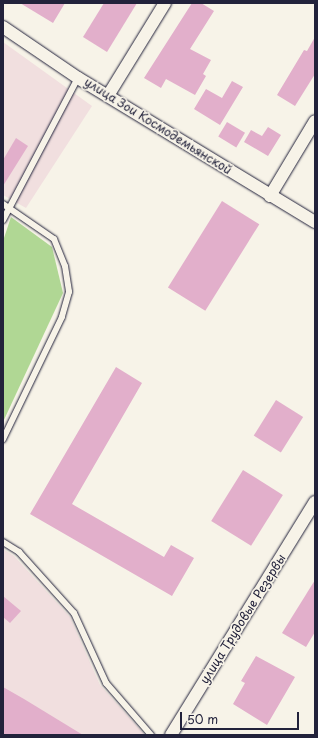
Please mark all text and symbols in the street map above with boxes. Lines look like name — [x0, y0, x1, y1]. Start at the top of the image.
street label: улица Зои Космодемьянской — [81, 74, 235, 178]
street label: улица Трудовые Резервы — [197, 551, 289, 687]
scale bar — [182, 704, 301, 730]
text: 50 m — [187, 710, 218, 728]

